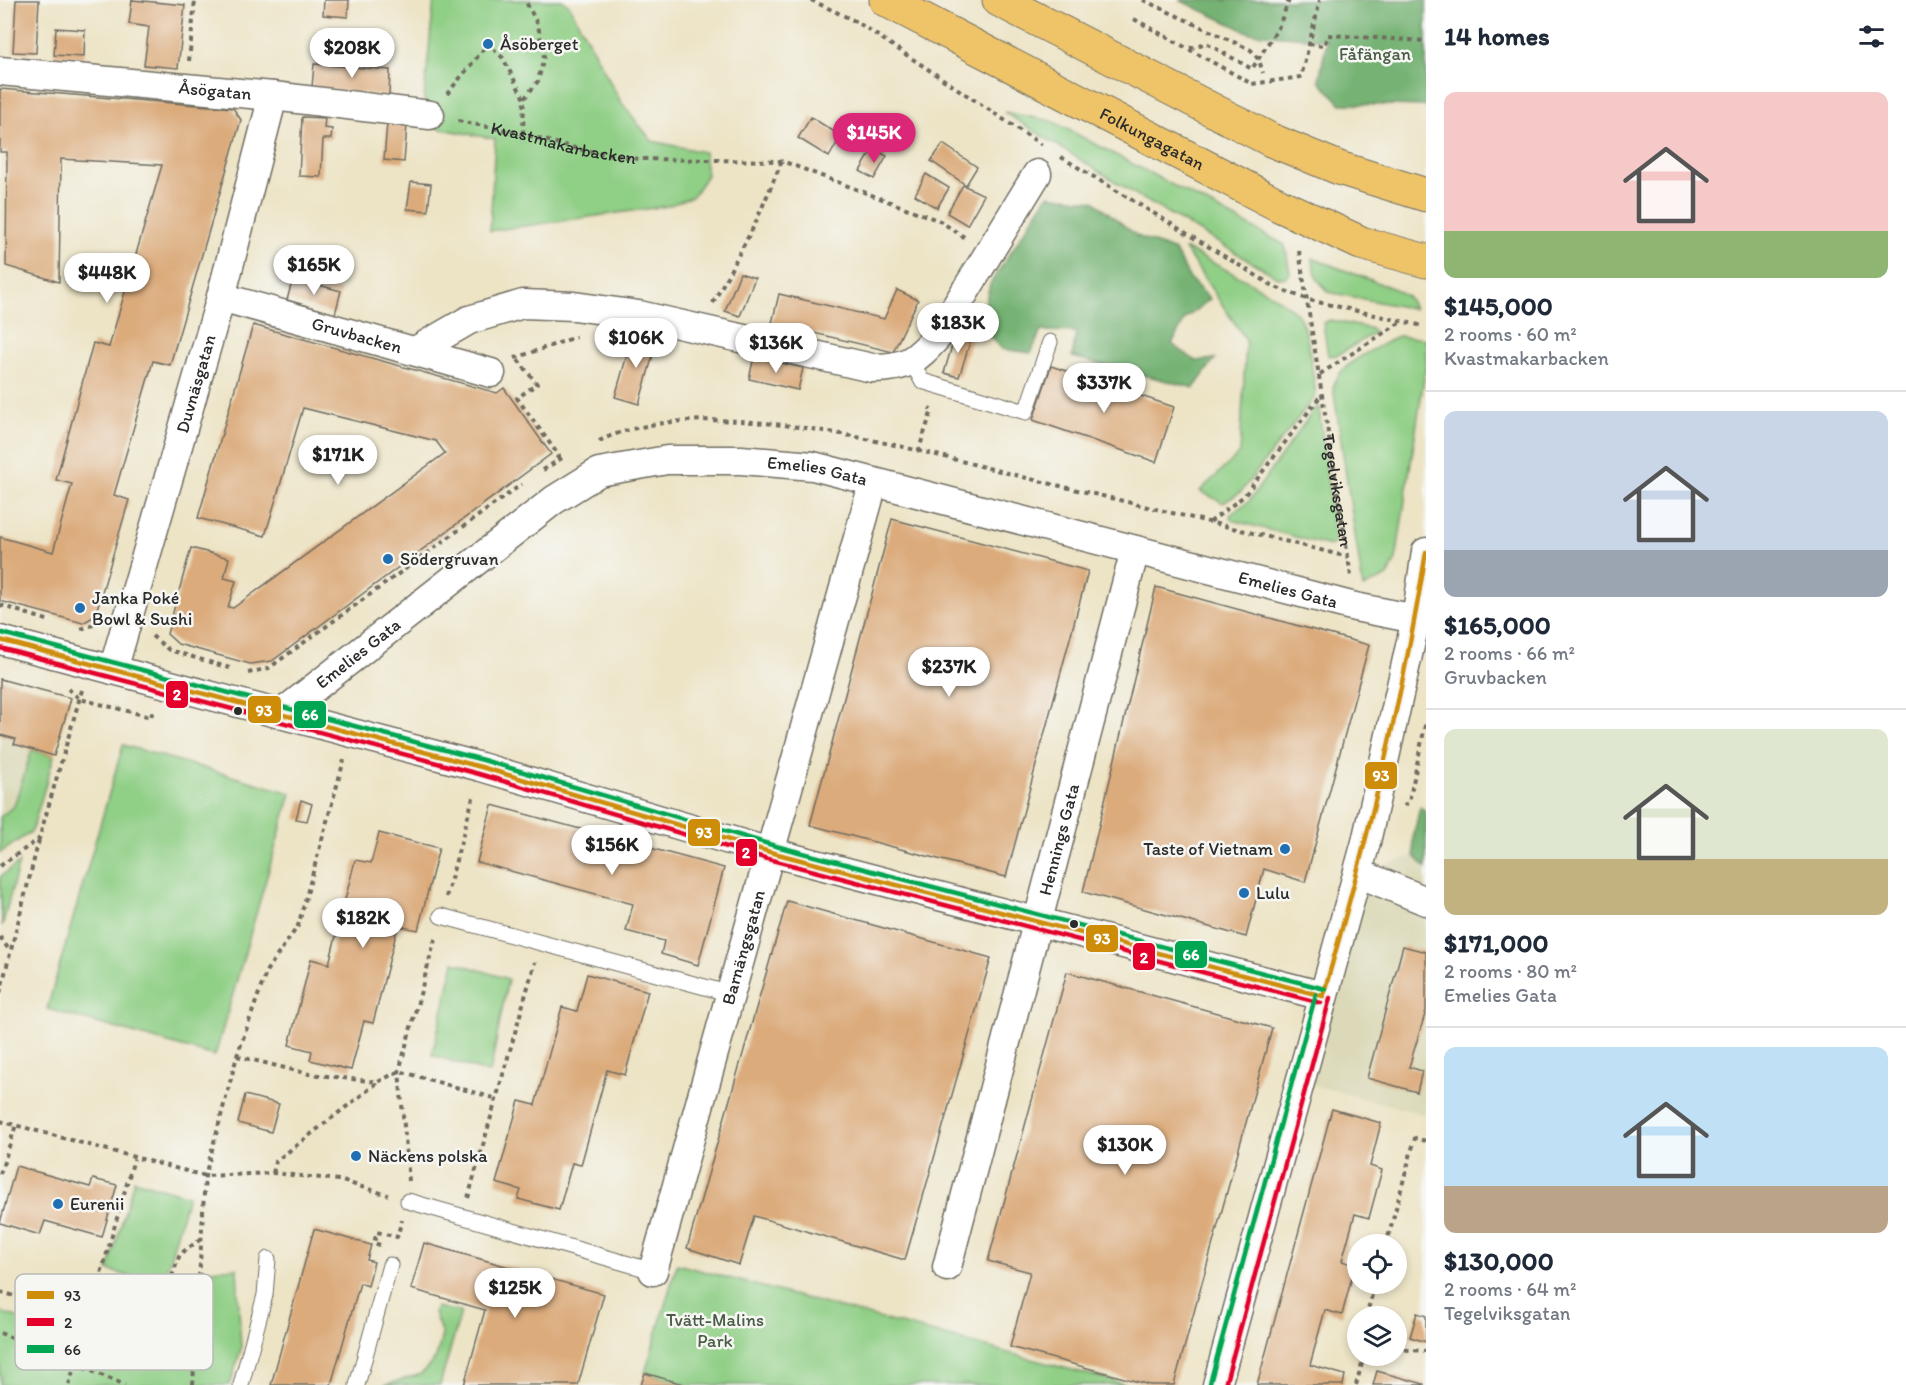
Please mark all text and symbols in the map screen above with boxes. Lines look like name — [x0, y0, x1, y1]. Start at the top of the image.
text: 14 homes — [1444, 20, 1550, 52]
icon: filters — [1855, 20, 1888, 53]
pin: $208K — [310, 28, 394, 79]
place label: Åsöberget — [500, 33, 579, 55]
text: $208K — [324, 35, 380, 59]
marker: Åsöberget — [481, 37, 495, 51]
park label: Fåfängan — [1339, 43, 1411, 65]
street label: Åsögatan — [178, 76, 253, 105]
street label: Folkungagatan — [1096, 102, 1208, 175]
pin: $145K — [832, 113, 916, 164]
street label: Kvastmakarbacken — [489, 117, 638, 169]
text: $145K — [847, 120, 901, 144]
icon: home — [1612, 131, 1720, 239]
pin: $165K — [272, 245, 356, 296]
text: $165K — [287, 252, 341, 276]
pin: $448K — [65, 253, 149, 304]
text: $448K — [78, 260, 136, 284]
text: $145,000 — [1444, 290, 1553, 322]
pin: $183K — [916, 303, 1000, 354]
text: $183K — [931, 310, 985, 334]
street label: Gruvbacken — [309, 312, 404, 358]
pin: $106K — [594, 318, 678, 369]
text: 2 rooms · 60 m² — [1444, 322, 1577, 346]
pin: $136K — [734, 323, 818, 374]
text: $106K — [608, 325, 664, 349]
text: $136K — [749, 330, 803, 354]
street label: Duvnäsgatan — [171, 332, 221, 436]
text: Kvastmakarbacken — [1444, 346, 1609, 370]
pin: $337K — [1062, 363, 1146, 414]
text: $337K — [1077, 370, 1131, 394]
street label: Tegelviksgatan — [1317, 432, 1357, 548]
pin: $171K — [296, 435, 380, 486]
text: $171K — [312, 442, 364, 466]
icon: home — [1612, 450, 1720, 558]
street label: Emelies Gata — [766, 451, 870, 491]
place label: Södergruvan — [400, 548, 499, 570]
marker: Södergruvan — [381, 552, 395, 566]
street label: Emelies Gata — [1236, 566, 1340, 613]
place label: Janka Poké Bowl & Sushi — [92, 587, 192, 630]
marker: Janka Poké Bowl & Sushi — [73, 601, 87, 615]
text: $165,000 — [1444, 609, 1551, 641]
street label: Emelies Gata — [311, 613, 405, 694]
text: 2 rooms · 66 m² — [1444, 641, 1575, 665]
pin: $237K — [907, 647, 991, 698]
text: $237K — [922, 654, 976, 678]
text: Gruvbacken — [1444, 665, 1547, 689]
line badge: 2 — [165, 680, 189, 709]
text: 2 — [173, 685, 182, 704]
line badge: 93 — [247, 695, 282, 724]
line badge: 66 — [293, 700, 327, 729]
text: 93 — [255, 701, 273, 720]
unlabelled marker — [232, 705, 244, 717]
text: 66 — [302, 705, 319, 724]
line badge: 93 — [1364, 761, 1398, 790]
text: 93 — [1372, 766, 1390, 785]
icon: home — [1612, 768, 1720, 876]
street label: Hennings Gata — [1034, 780, 1084, 898]
line badge: 93 — [687, 818, 721, 847]
text: 93 — [695, 823, 713, 842]
pin: $156K — [570, 825, 654, 876]
text: $156K — [585, 832, 639, 856]
line badge: 2 — [735, 838, 758, 867]
place label: Taste of Vietnam — [1143, 838, 1273, 860]
marker: Taste of Vietnam — [1278, 842, 1292, 856]
text: 2 — [742, 843, 751, 862]
place label: Lulu — [1256, 882, 1290, 904]
marker: Lulu — [1237, 886, 1251, 900]
street label: Barnängsgatan — [717, 887, 770, 1007]
pin: $182K — [321, 898, 405, 949]
text: $182K — [336, 905, 390, 929]
unlabelled marker — [1068, 918, 1080, 930]
line badge: 93 — [1085, 924, 1119, 953]
text: $171,000 — [1444, 927, 1548, 959]
text: 93 — [1093, 929, 1111, 948]
line badge: 66 — [1174, 940, 1208, 969]
line badge: 2 — [1132, 942, 1156, 971]
text: 66 — [1183, 945, 1200, 964]
text: 2 — [1140, 948, 1149, 967]
text: 2 rooms · 80 m² — [1444, 959, 1577, 983]
text: Emelies Gata — [1444, 983, 1557, 1007]
icon: home — [1612, 1086, 1720, 1194]
pin: $130K — [1083, 1125, 1167, 1176]
text: $130K — [1097, 1132, 1153, 1156]
place label: Näckens polska — [368, 1145, 488, 1167]
marker: Näckens polska — [349, 1149, 363, 1163]
place label: Eurenii — [70, 1193, 124, 1215]
marker: Eurenii — [51, 1197, 65, 1211]
map controls — [1347, 1234, 1407, 1366]
button: locate — [1347, 1234, 1407, 1294]
text: $130,000 — [1444, 1245, 1554, 1277]
pin: $125K — [473, 1268, 557, 1319]
legend — [15, 1274, 213, 1370]
text: $125K — [488, 1275, 542, 1299]
text: 2 rooms · 64 m² — [1444, 1277, 1576, 1301]
text: 93 — [64, 1286, 81, 1305]
text: Tegelviksgatan — [1444, 1301, 1570, 1325]
button: layers — [1347, 1306, 1407, 1366]
park label: Tvätt-Malins Park — [666, 1309, 764, 1352]
text: 2 — [64, 1313, 73, 1332]
text: 66 — [64, 1340, 81, 1359]

